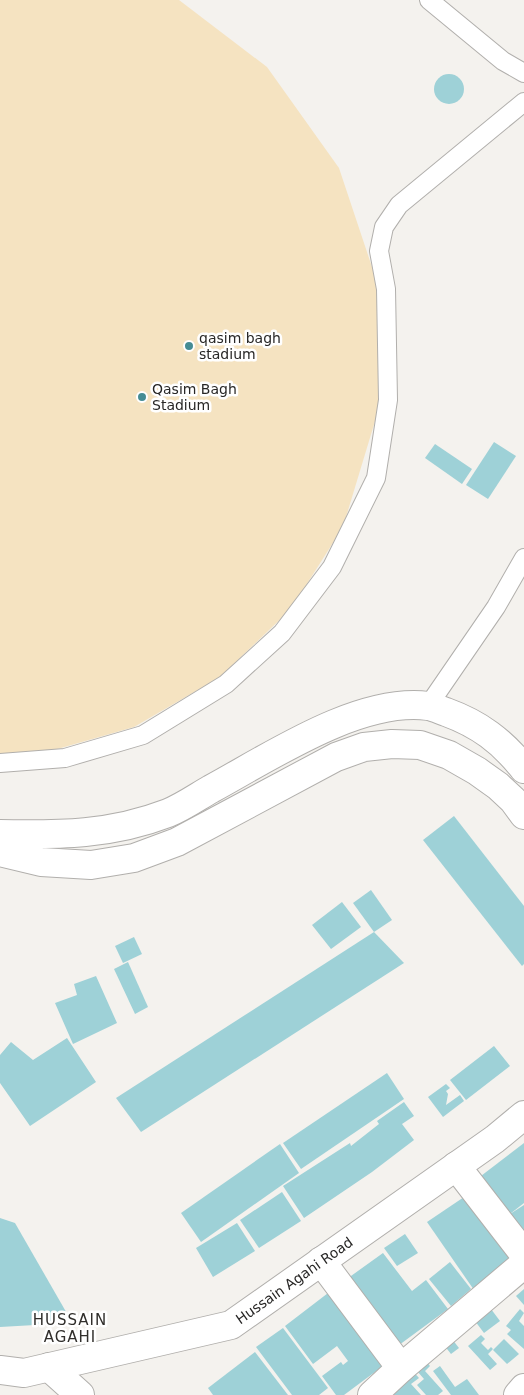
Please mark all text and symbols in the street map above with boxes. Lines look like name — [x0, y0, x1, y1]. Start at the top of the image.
place label: qasim bagh stadium — [199, 330, 281, 362]
marker: qasim bagh stadium — [183, 340, 195, 352]
place label: Qasim Bagh Stadium — [152, 381, 237, 413]
marker: Qasim Bagh Stadium — [136, 391, 148, 403]
street label: Hussain Agahi Road — [233, 1234, 356, 1327]
district label: HUSSAIN AGAHI — [33, 1311, 107, 1346]

